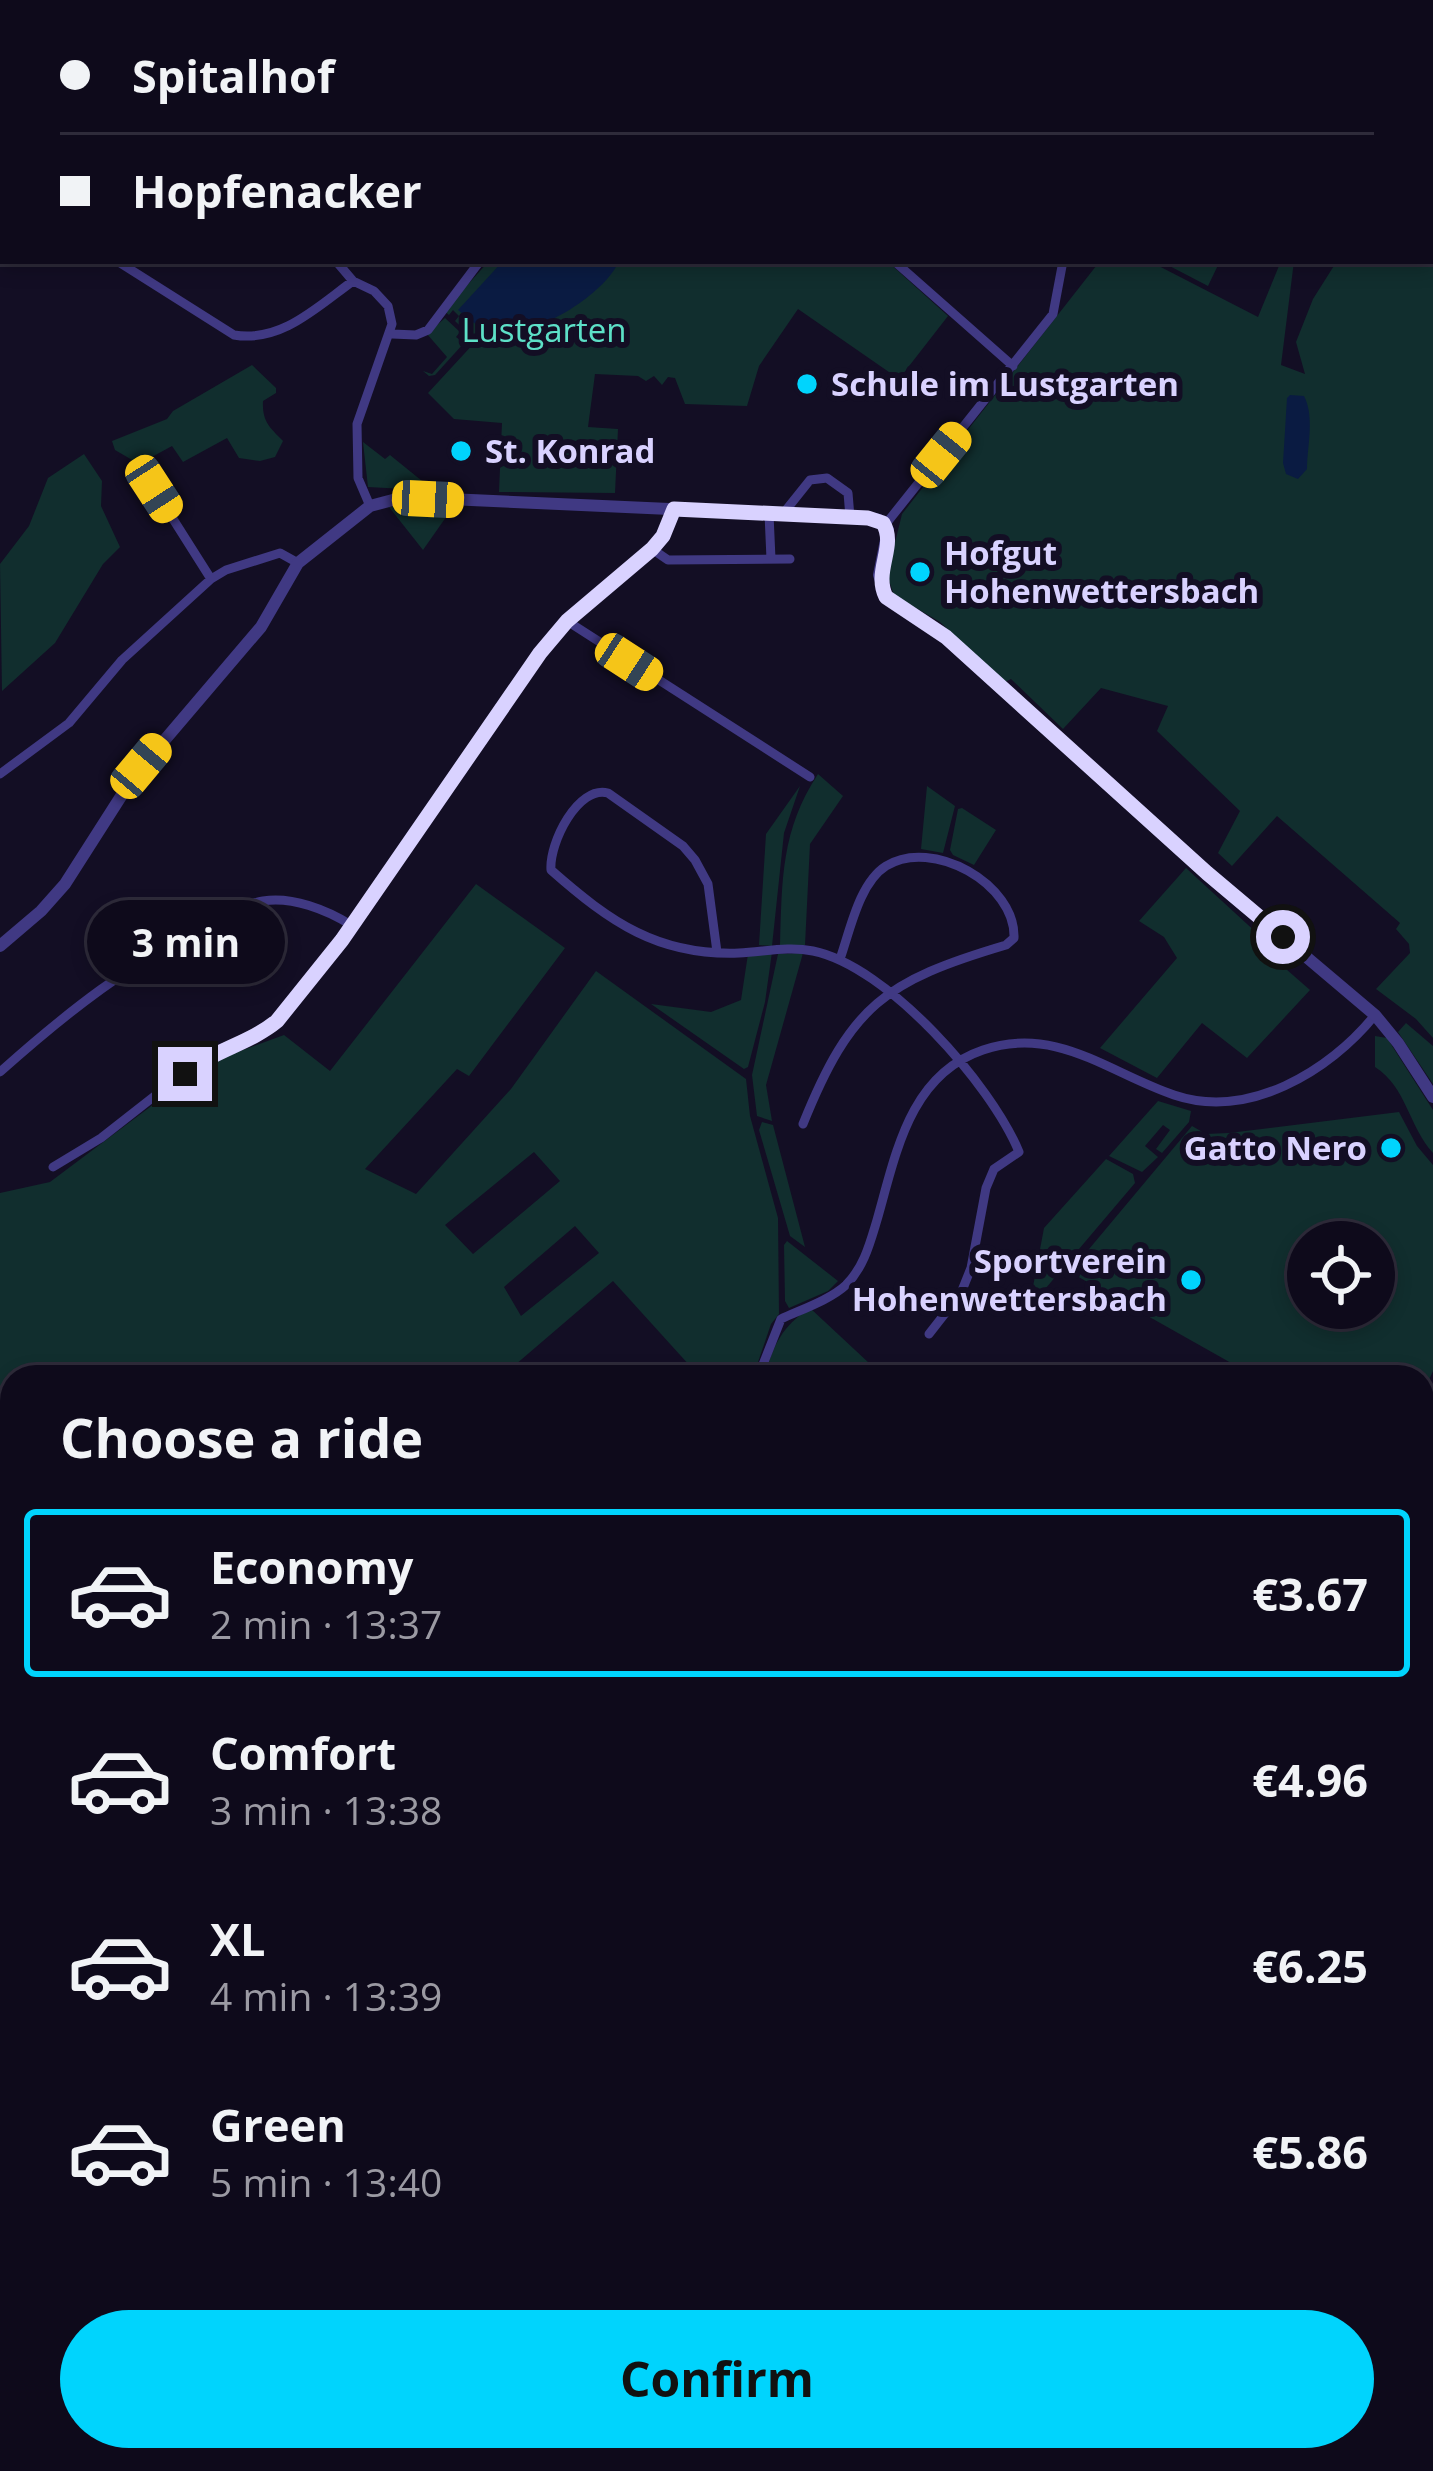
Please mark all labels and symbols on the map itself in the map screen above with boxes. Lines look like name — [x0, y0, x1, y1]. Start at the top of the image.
park label: Lustgarten — [461, 307, 627, 352]
place label: Schule im Lustgarten — [831, 361, 1179, 406]
marker: Schule im Lustgarten — [794, 371, 820, 397]
car — [904, 416, 978, 494]
place label: St. Konrad — [485, 428, 655, 473]
marker: St. Konrad — [448, 438, 474, 464]
car — [119, 449, 189, 529]
car — [391, 479, 465, 519]
place label: Hofgut Hohenwettersbach — [944, 530, 1259, 613]
marker: Hofgut Hohenwettersbach — [907, 559, 933, 585]
car — [589, 627, 669, 697]
car — [104, 727, 178, 805]
callout: 3 min — [86, 900, 284, 984]
route start — [1256, 910, 1310, 964]
route end — [158, 1047, 212, 1101]
place label: Gatto Nero — [1184, 1125, 1367, 1170]
marker: Gatto Nero — [1378, 1135, 1404, 1161]
place label: Sportverein Hohenwettersbach — [852, 1238, 1167, 1321]
marker: Sportverein Hohenwettersbach — [1178, 1267, 1204, 1293]

